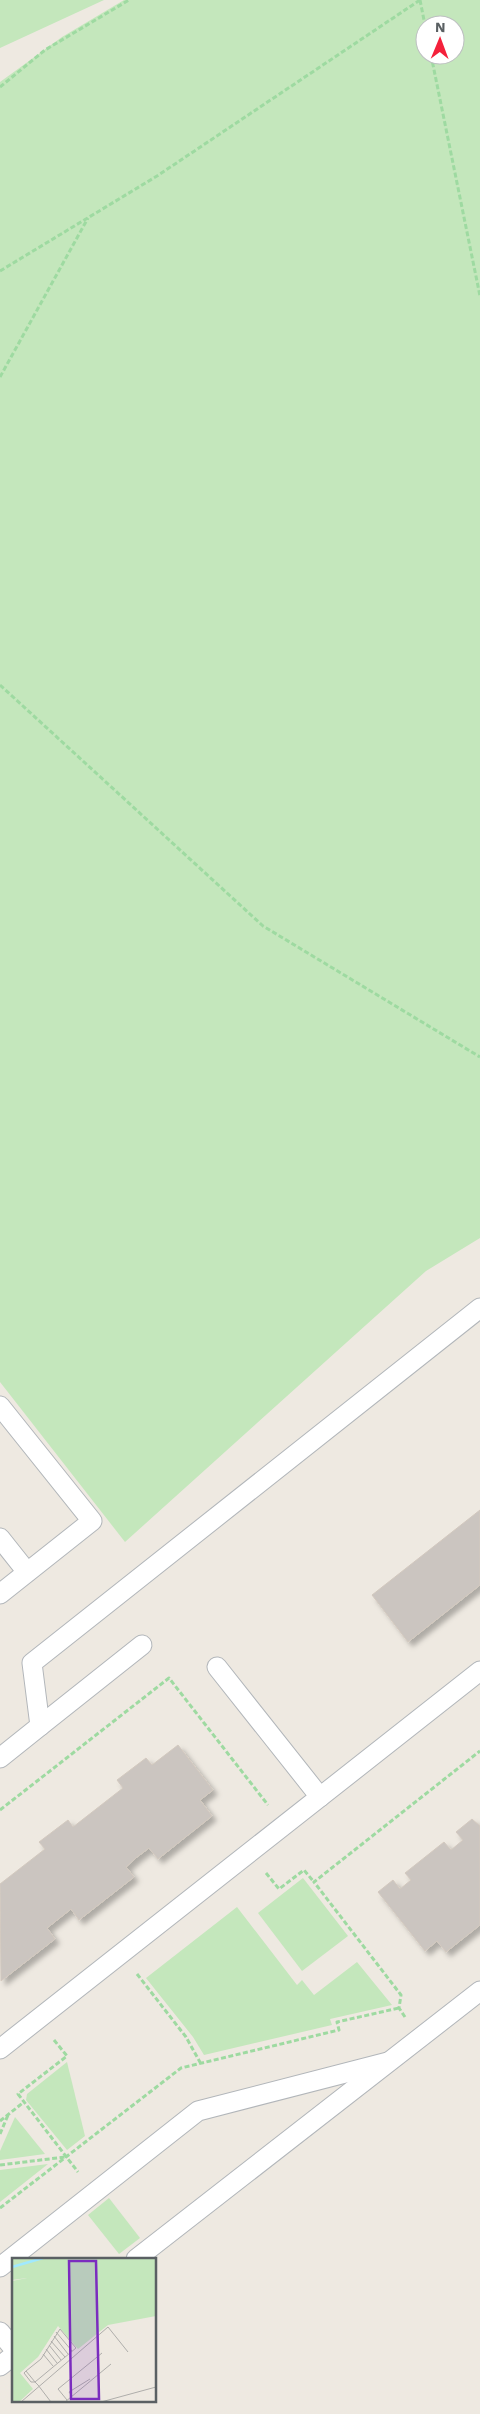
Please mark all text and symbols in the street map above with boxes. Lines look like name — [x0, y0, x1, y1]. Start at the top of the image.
north arrow — [415, 15, 465, 65]
text: N — [435, 19, 446, 35]
inset map — [12, 2258, 156, 2402]

